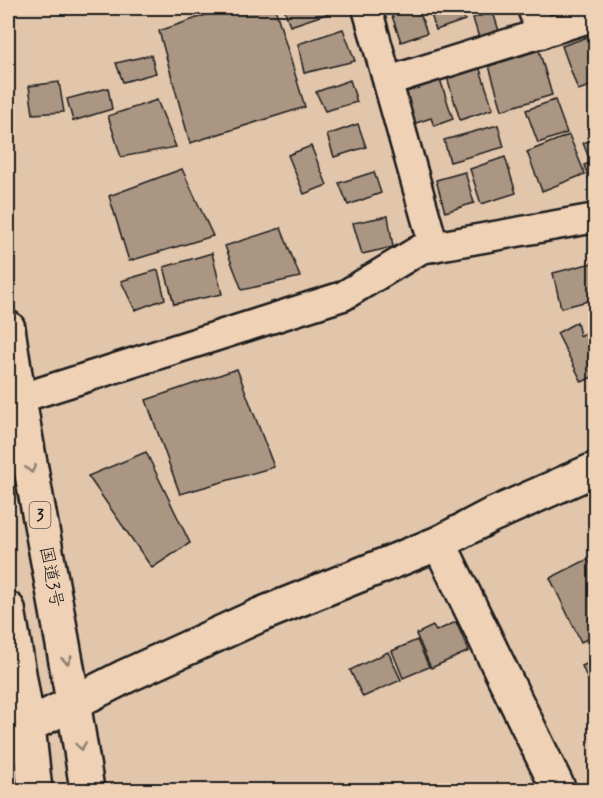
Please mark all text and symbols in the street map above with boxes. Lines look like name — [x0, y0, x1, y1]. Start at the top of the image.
one-way arrow — [24, 463, 37, 473]
road number: 3 — [30, 502, 51, 528]
street label: 国道3号 — [33, 544, 69, 610]
one-way arrow — [60, 655, 73, 665]
one-way arrow — [74, 742, 86, 751]

